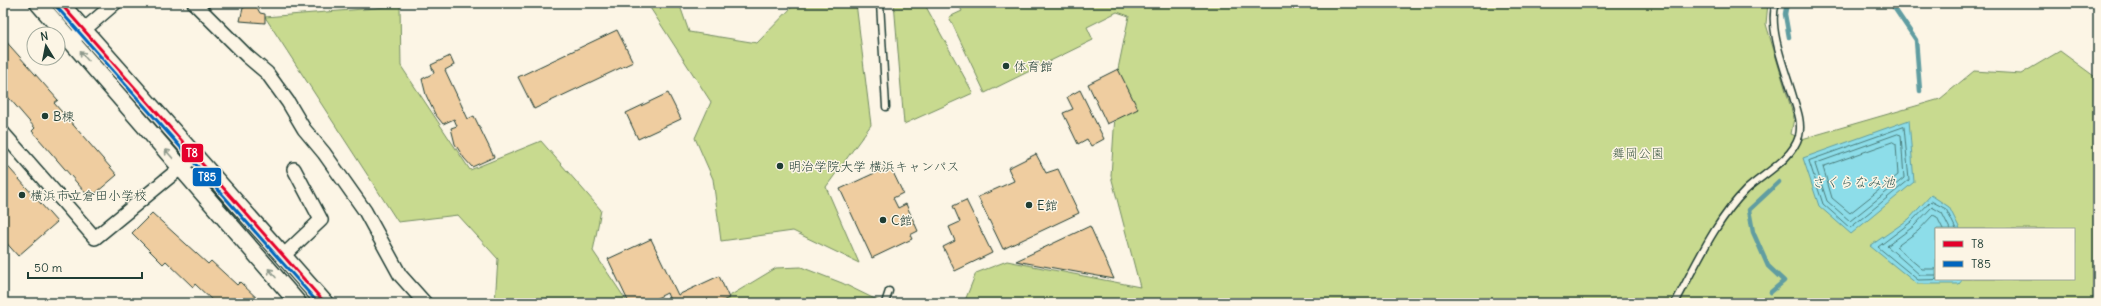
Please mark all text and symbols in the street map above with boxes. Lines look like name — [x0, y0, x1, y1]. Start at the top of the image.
north arrow — [26, 26, 66, 66]
text: N — [39, 29, 49, 44]
one-way arrow — [79, 50, 88, 61]
place label: 体育館 — [1014, 58, 1053, 75]
marker: 体育館 — [1001, 61, 1011, 71]
place label: B棟 — [53, 108, 75, 125]
marker: B棟 — [40, 111, 50, 121]
line badge: T8 — [181, 143, 204, 163]
park label: 舞岡公園 — [1612, 145, 1664, 162]
text: T8 — [186, 146, 198, 160]
one-way arrow — [164, 149, 173, 159]
place label: 明治学院大学 横浜キャンパス — [788, 158, 960, 175]
marker: 明治学院大学 横浜キャンパス — [775, 161, 785, 171]
line badge: T85 — [192, 167, 222, 187]
text: T85 — [198, 170, 216, 184]
water label: さくらなみ池 — [1811, 173, 1896, 191]
place label: 横浜市立倉田小学校 — [30, 187, 147, 204]
marker: 横浜市立倉田小学校 — [17, 190, 27, 200]
place label: E館 — [1037, 197, 1058, 214]
marker: E館 — [1024, 200, 1034, 210]
place label: C館 — [891, 212, 913, 229]
marker: C館 — [878, 215, 888, 225]
legend — [1935, 228, 2075, 280]
text: T8 — [1971, 236, 1984, 251]
scale bar — [28, 254, 142, 280]
text: T85 — [1971, 256, 1991, 271]
text: 50 m — [34, 260, 63, 275]
one-way arrow — [268, 268, 277, 279]

